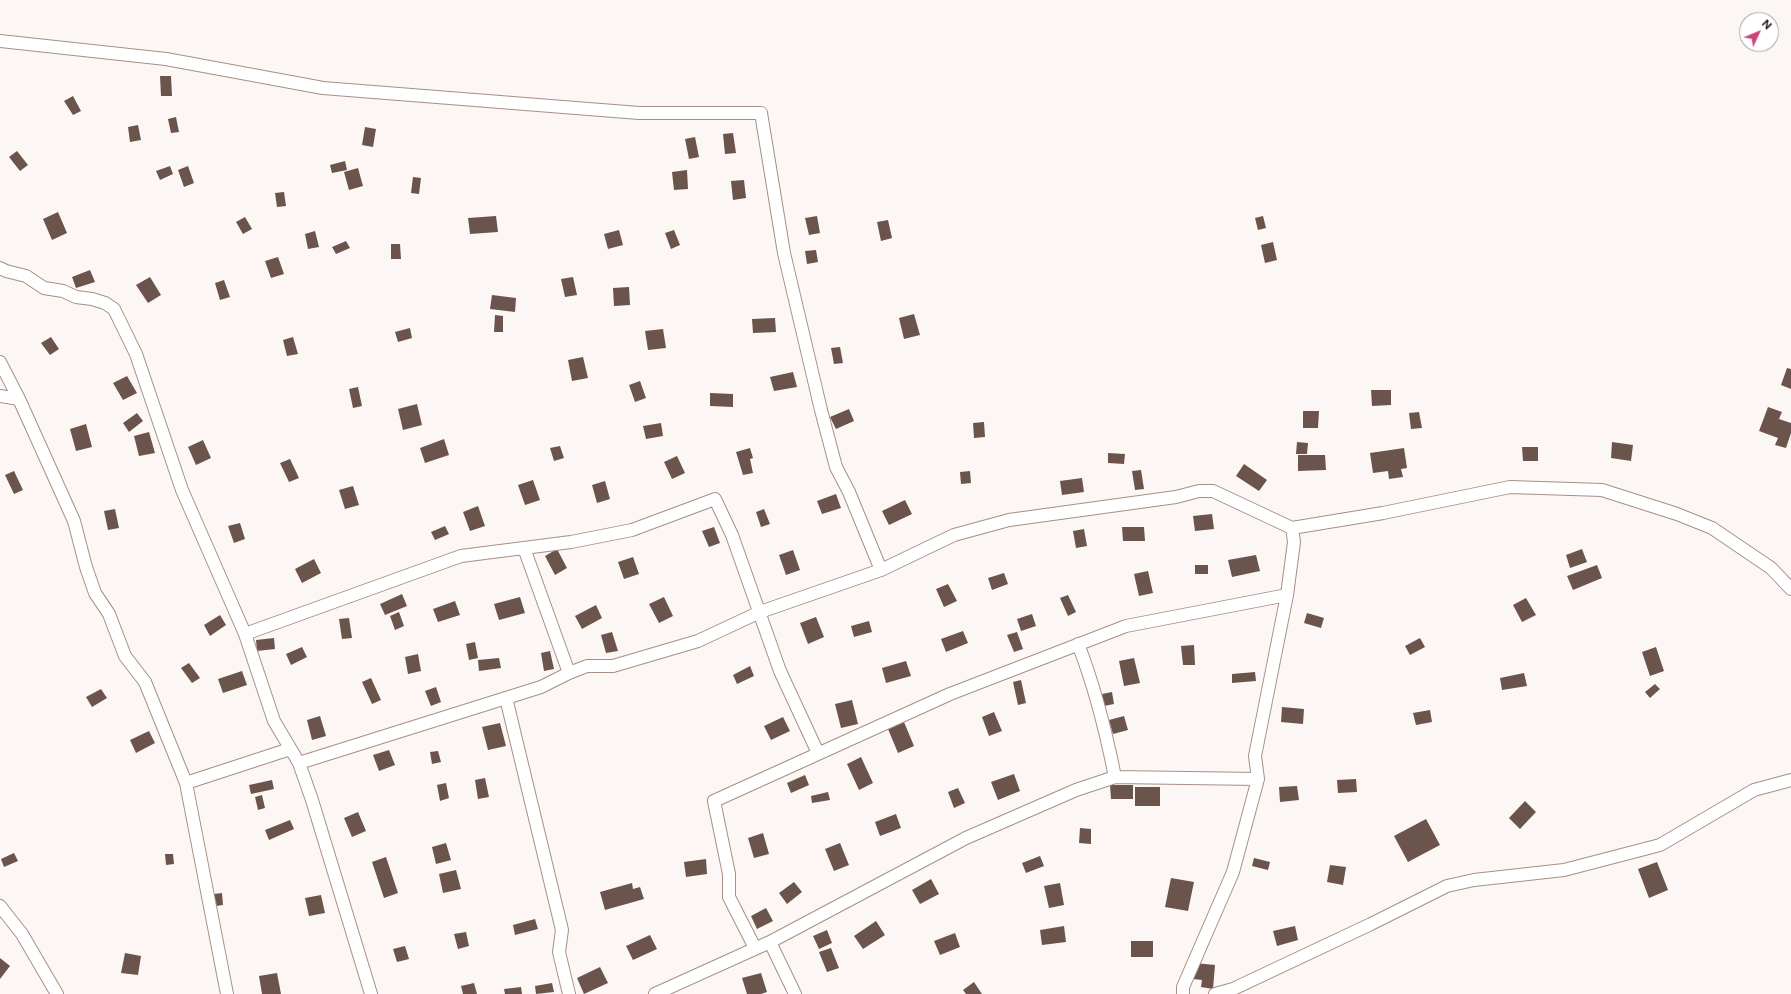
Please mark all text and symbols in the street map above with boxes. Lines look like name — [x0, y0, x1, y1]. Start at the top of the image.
north arrow — [1739, 12, 1779, 52]
text: N — [1760, 17, 1774, 32]

